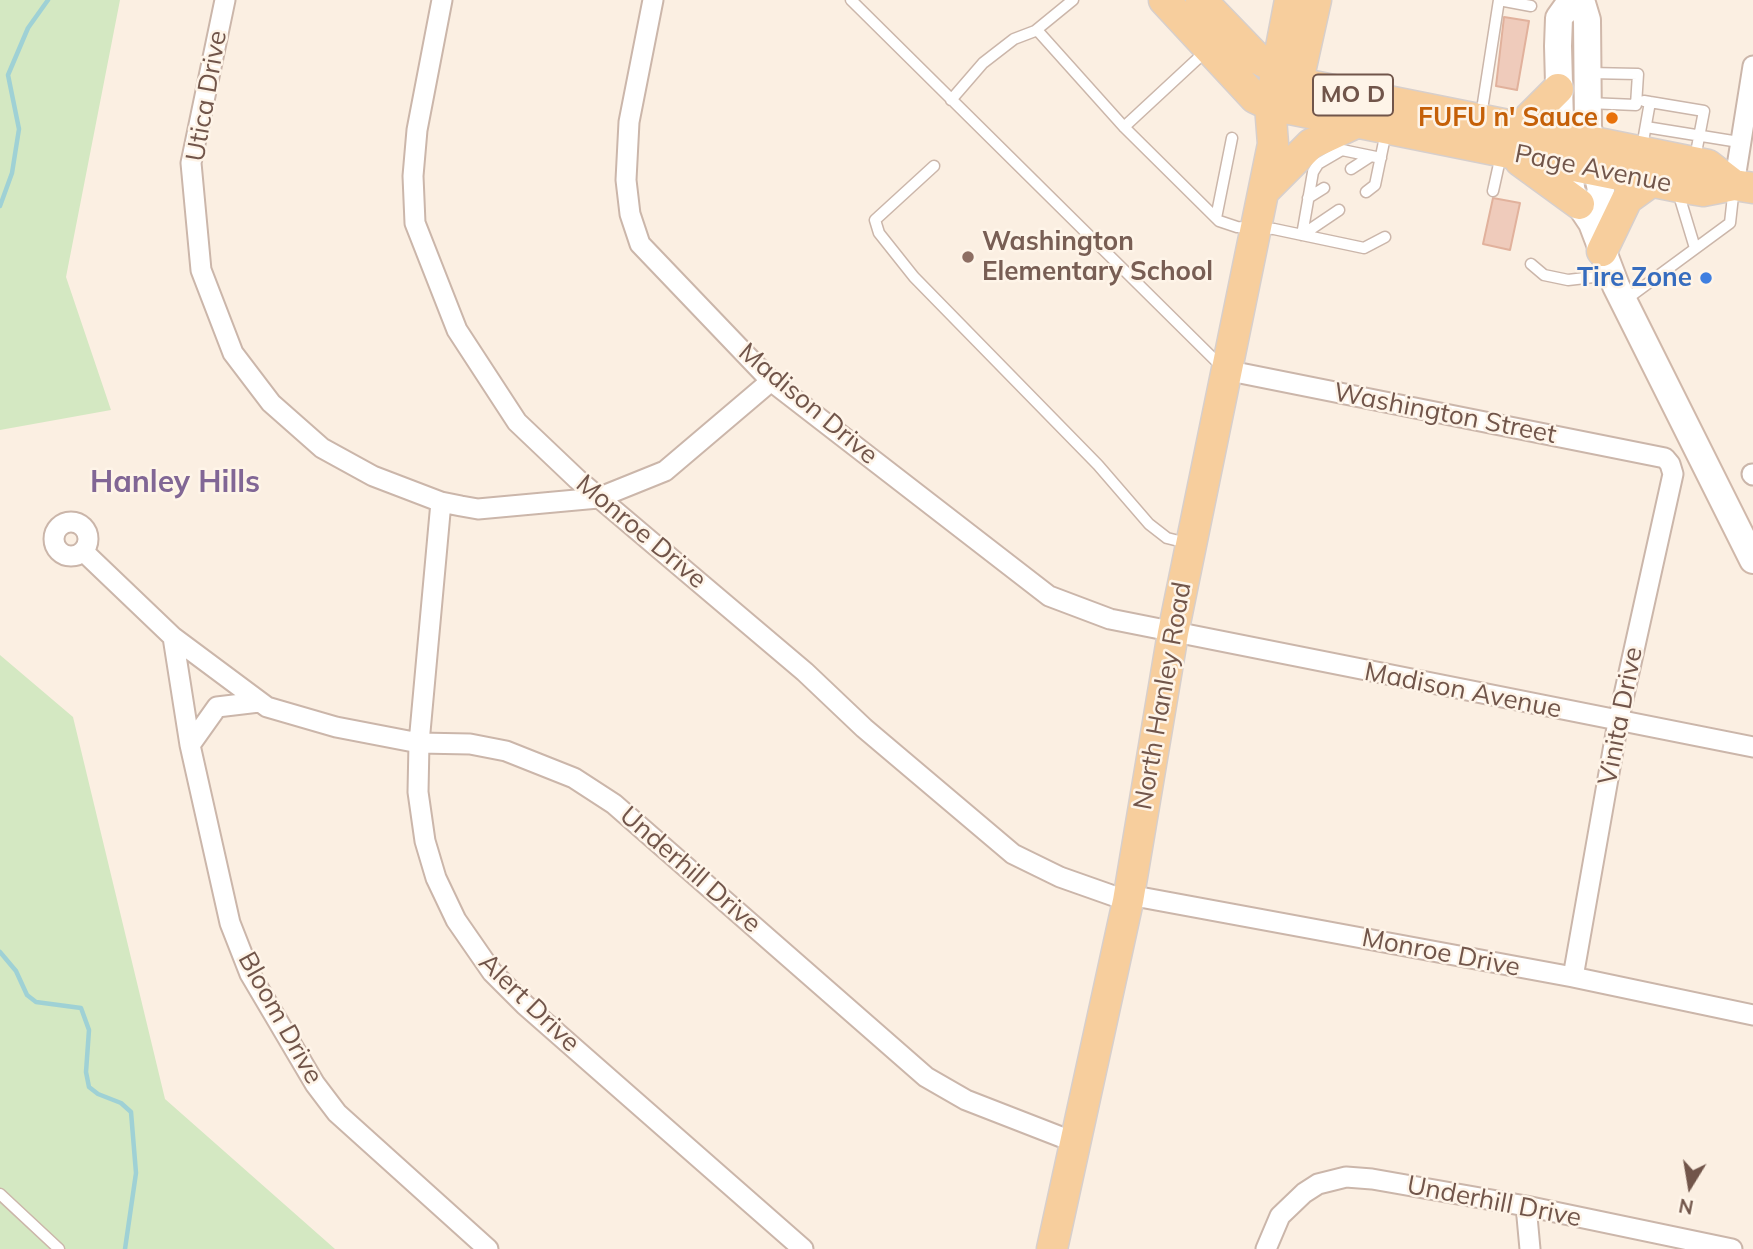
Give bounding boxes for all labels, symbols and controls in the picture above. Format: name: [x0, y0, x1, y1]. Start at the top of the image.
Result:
street label: Utica Drive: [180, 28, 234, 164]
road number: MO D: [1313, 74, 1393, 116]
place label: FUFU n' Sauce: [1418, 102, 1598, 134]
marker: FUFU n' Sauce: [1604, 110, 1620, 126]
street label: Page Avenue: [1512, 139, 1674, 199]
place label: Washington Elementary School: [982, 226, 1213, 288]
marker: Washington Elementary School: [960, 249, 976, 265]
place label: Tire Zone: [1577, 262, 1692, 294]
marker: Tire Zone: [1698, 270, 1714, 286]
street label: Madison Drive: [732, 337, 884, 471]
street label: Washington Street: [1331, 377, 1559, 451]
district label: Hanley Hills: [90, 465, 260, 501]
street label: Monroe Drive: [570, 469, 712, 595]
street label: North Hanley Road: [1128, 580, 1198, 812]
street label: Vinita Drive: [1592, 644, 1650, 788]
street label: Madison Avenue: [1362, 657, 1564, 725]
street label: Underhill Drive: [613, 800, 767, 940]
street label: Monroe Drive: [1359, 922, 1523, 984]
street label: Bloom Drive: [231, 947, 329, 1089]
street label: Alert Drive: [472, 947, 586, 1059]
north arrow: [1655, 1151, 1725, 1221]
street label: Underhill Drive: [1404, 1170, 1584, 1234]
text: N: [1677, 1193, 1695, 1220]

